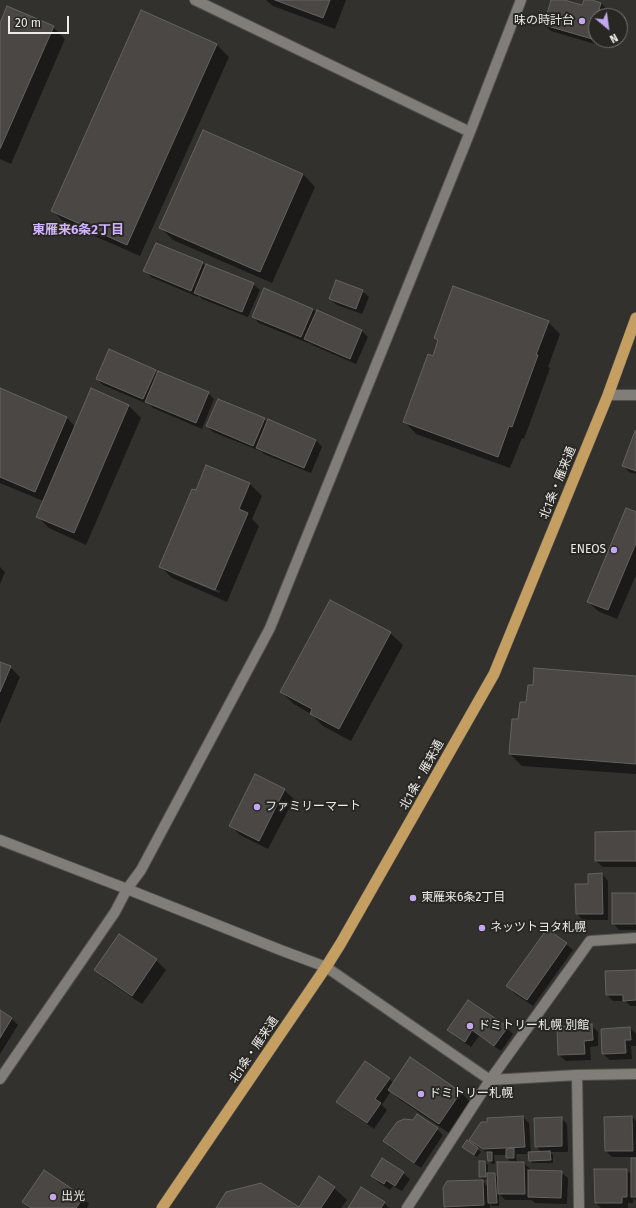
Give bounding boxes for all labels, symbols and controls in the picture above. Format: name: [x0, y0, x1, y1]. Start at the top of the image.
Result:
scale bar: [10, 8, 71, 34]
north arrow: [588, 8, 628, 48]
place label: 味の時計台: [514, 14, 574, 28]
text: 20 m: [15, 16, 41, 30]
marker: 味の時計台: [577, 16, 587, 26]
text: N: [607, 31, 620, 46]
district label: 東雁来6条2丁目: [32, 222, 124, 238]
street label: 北1条・雁来通: [537, 445, 579, 521]
place label: ENEOS: [570, 543, 606, 557]
marker: ENEOS: [609, 545, 619, 555]
street label: 北1条・雁来通: [397, 738, 447, 812]
place label: ファミリーマート: [265, 800, 361, 814]
marker: ファミリーマート: [252, 802, 262, 812]
place label: 東雁来6条2丁目: [421, 891, 505, 905]
marker: 東雁来6条2丁目: [408, 893, 418, 903]
place label: ネッツトヨタ札幌: [490, 921, 586, 935]
marker: ネッツトヨタ札幌: [477, 923, 487, 933]
street label: 北1条・雁来通: [226, 1014, 282, 1086]
place label: ドミトリー札幌 別館: [478, 1019, 589, 1033]
marker: ドミトリー札幌 別館: [465, 1021, 475, 1031]
place label: ドミトリー札幌: [429, 1087, 513, 1101]
marker: ドミトリー札幌: [416, 1089, 426, 1099]
place label: 出光: [61, 1190, 85, 1204]
marker: 出光: [48, 1192, 58, 1202]

